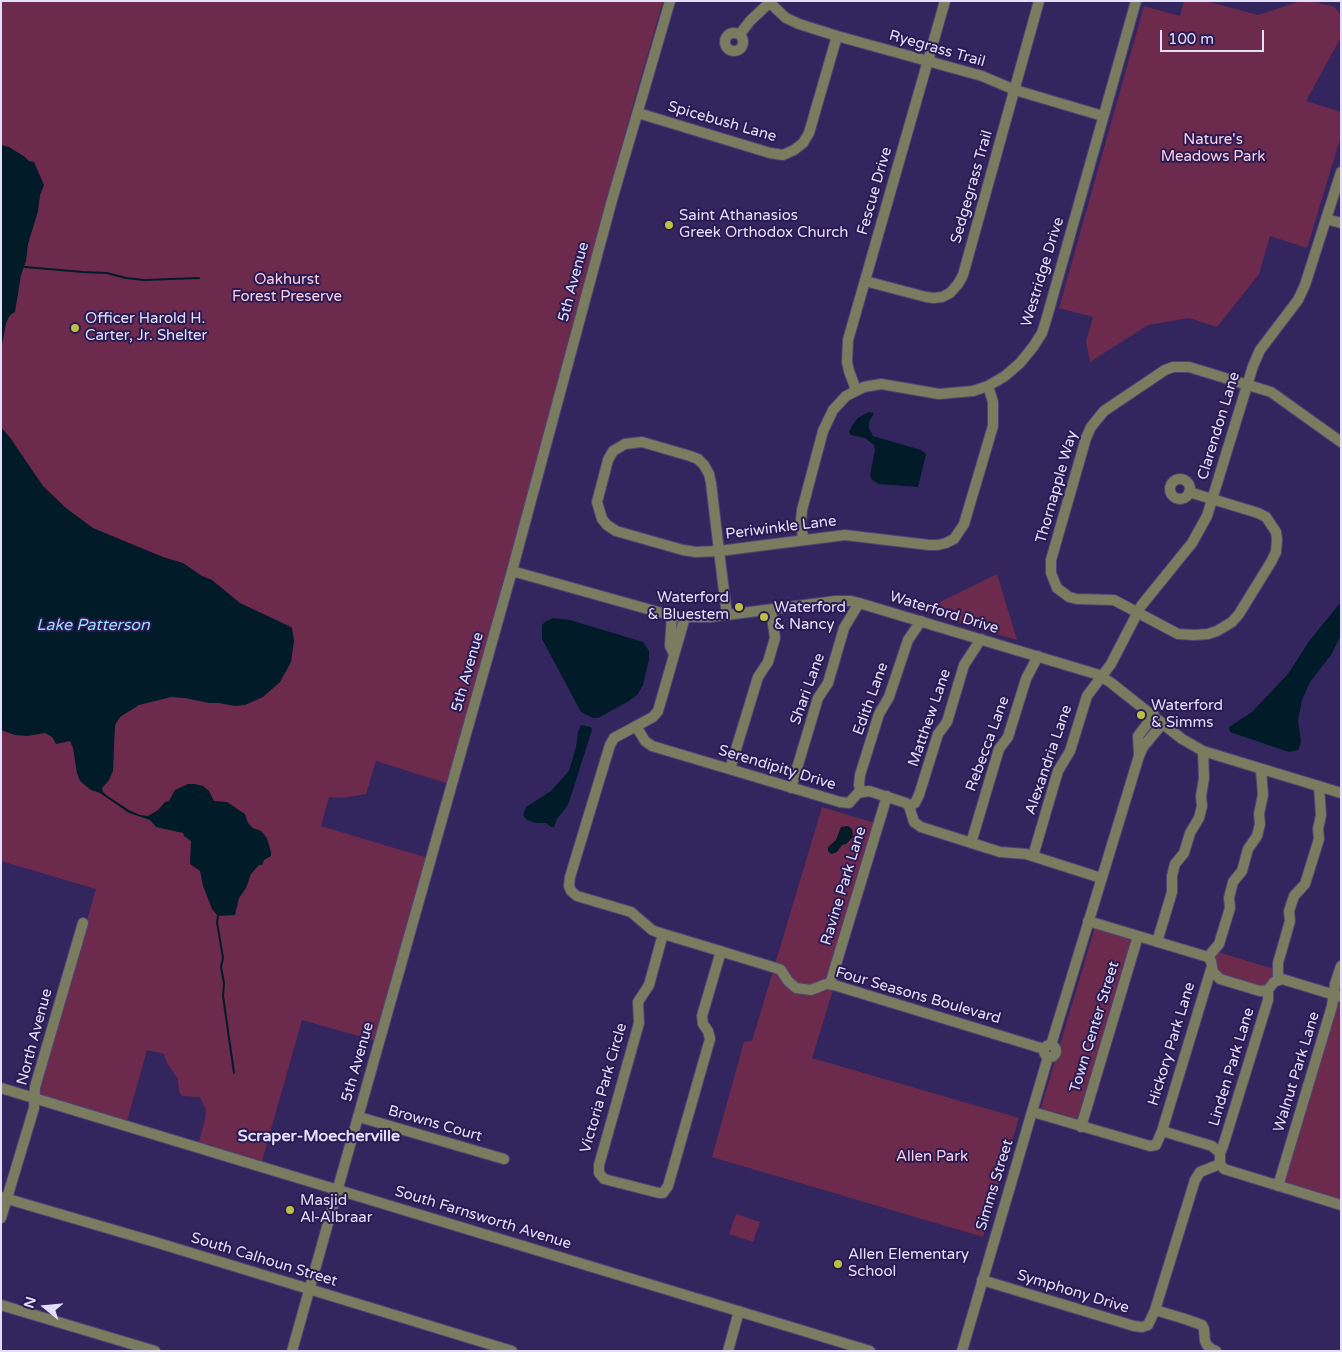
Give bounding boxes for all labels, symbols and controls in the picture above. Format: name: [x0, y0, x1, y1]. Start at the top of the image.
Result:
scale bar: [1162, 20, 1266, 52]
street label: Ryegrass Trail: [887, 27, 987, 71]
text: 100 m: [1168, 30, 1214, 48]
street label: Spicebush Lane: [666, 98, 778, 146]
street label: Sedgegrass Trail: [947, 128, 997, 246]
park label: Nature's Meadows Park: [1161, 131, 1265, 166]
street label: Fescue Drive: [854, 145, 896, 237]
place label: Saint Athanasios Greek Orthodox Church: [679, 207, 848, 242]
street label: Westridge Drive: [1018, 215, 1068, 329]
marker: Saint Athanasios Greek Orthodox Church: [663, 219, 675, 231]
street label: 5th Avenue: [555, 240, 593, 324]
park label: Oakhurst Forest Preserve: [232, 271, 342, 306]
place label: Officer Harold H. Carter, Jr. Shelter: [85, 310, 207, 345]
marker: Officer Harold H. Carter, Jr. Shelter: [69, 322, 81, 334]
street label: Clarendon Lane: [1194, 370, 1244, 482]
street label: Thornapple Way: [1032, 428, 1082, 546]
street label: Periwinkle Lane: [725, 512, 837, 544]
street label: Waterford Drive: [887, 588, 1001, 638]
place label: Waterford & Bluestem: [647, 589, 729, 624]
place label: Waterford & Nancy: [774, 599, 846, 634]
marker: Waterford & Bluestem: [733, 601, 745, 613]
marker: Waterford & Nancy: [758, 611, 770, 623]
water label: Lake Patterson: [36, 616, 150, 636]
street label: 5th Avenue: [448, 630, 488, 714]
street label: Shari Lane: [787, 651, 829, 727]
street label: Edith Lane: [850, 660, 892, 738]
street label: Matthew Lane: [905, 667, 955, 769]
street label: Rebecca Lane: [962, 694, 1014, 794]
place label: Waterford & Simms: [1151, 697, 1223, 732]
street label: Alexandria Lane: [1022, 703, 1076, 817]
marker: Waterford & Simms: [1135, 709, 1147, 721]
street label: Serendipity Drive: [716, 742, 838, 794]
street label: Ravine Park Lane: [817, 825, 871, 947]
street label: Town Center Street: [1066, 959, 1124, 1095]
street label: Four Seasons Boulevard: [833, 964, 1003, 1028]
street label: Hickory Park Lane: [1145, 980, 1199, 1108]
street label: North Avenue: [13, 987, 57, 1087]
street label: Linden Park Lane: [1205, 1005, 1259, 1129]
street label: Walnut Park Lane: [1270, 1010, 1324, 1134]
street label: 5th Avenue: [338, 1020, 378, 1104]
street label: Victoria Park Circle: [577, 1021, 631, 1155]
street label: Browns Court: [386, 1102, 484, 1146]
district label: Scraper-Moecherville: [238, 1127, 400, 1147]
street label: Simms Street: [973, 1137, 1017, 1233]
park label: Allen Park: [896, 1148, 968, 1166]
street label: South Farnsworth Avenue: [392, 1183, 574, 1253]
place label: Masjid Al-Albraar: [300, 1192, 372, 1227]
marker: Masjid Al-Albraar: [284, 1204, 296, 1216]
street label: South Calhoun Street: [189, 1229, 339, 1291]
place label: Allen Elementary School: [848, 1246, 969, 1281]
marker: Allen Elementary School: [832, 1258, 844, 1270]
street label: Symphony Drive: [1015, 1266, 1131, 1318]
north arrow: [20, 1282, 70, 1332]
text: N: [20, 1295, 40, 1310]

